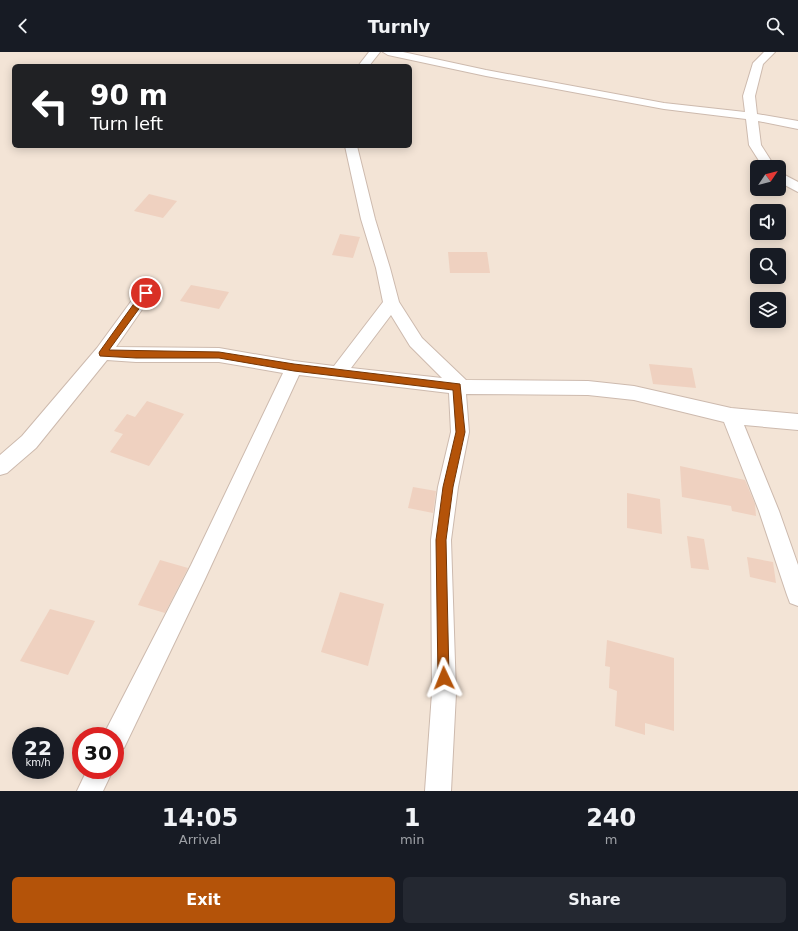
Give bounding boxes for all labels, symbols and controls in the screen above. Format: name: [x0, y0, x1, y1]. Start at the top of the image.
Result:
icon: back: [12, 15, 34, 37]
icon: search: [764, 15, 786, 37]
text: Turnly: [368, 16, 430, 37]
text: 90 m: [90, 79, 168, 112]
icon: left: [24, 80, 76, 132]
text: Turn left: [90, 113, 163, 134]
north arrow: [750, 160, 786, 196]
map controls: [750, 160, 786, 328]
button: sound: [750, 204, 786, 240]
button: search: [750, 248, 786, 284]
pin: [129, 276, 163, 310]
icon: arrive: [135, 282, 157, 304]
button: layers: [750, 292, 786, 328]
position arrow: [423, 657, 465, 699]
speed limit sign: 30: [72, 727, 124, 779]
text: 22: [24, 736, 52, 760]
text: km/h: [25, 757, 51, 768]
text: 14:05: [162, 804, 238, 832]
text: 1: [404, 804, 420, 832]
text: 240: [586, 804, 636, 832]
text: Arrival: [179, 832, 221, 847]
text: min: [400, 832, 424, 847]
text: m: [605, 832, 618, 847]
button: Exit: [12, 877, 395, 923]
button: Share: [403, 877, 786, 923]

